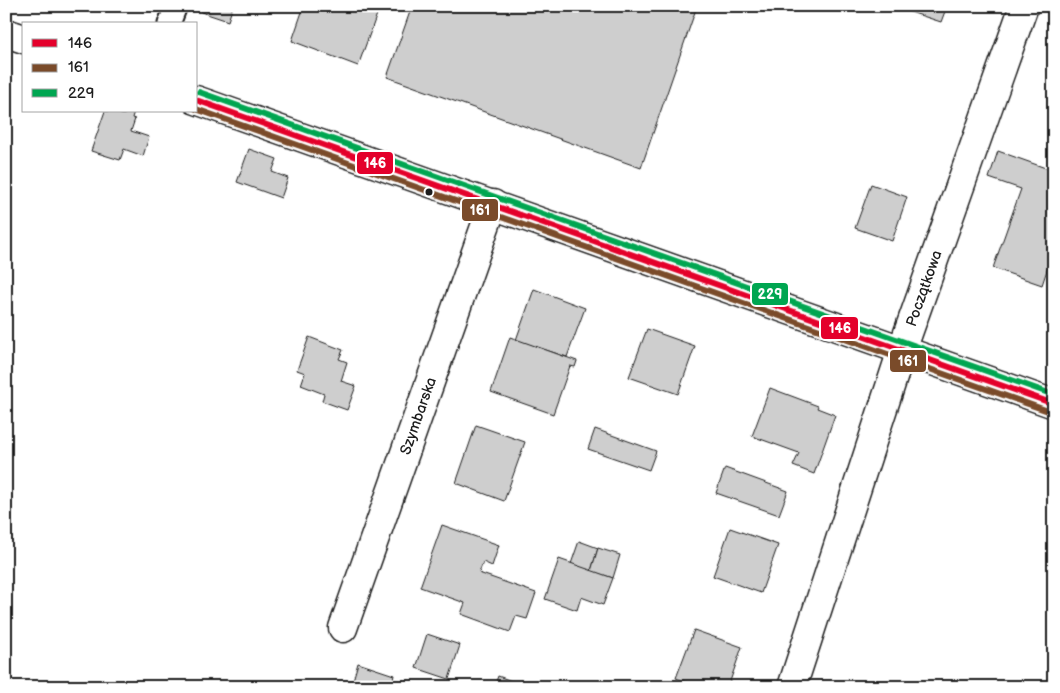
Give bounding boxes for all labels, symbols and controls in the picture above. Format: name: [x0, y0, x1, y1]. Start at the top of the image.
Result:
legend: [22, 22, 198, 112]
text: 146: [68, 34, 92, 53]
text: 161: [68, 58, 89, 77]
text: 229: [68, 84, 94, 103]
line badge: 146: [356, 151, 394, 175]
text: 146: [364, 155, 386, 172]
unlabelled marker: [424, 187, 434, 197]
line badge: 161: [461, 198, 499, 222]
text: 161: [470, 202, 490, 219]
street label: Początkowa: [902, 248, 947, 329]
line badge: 229: [751, 282, 789, 306]
text: 229: [758, 286, 782, 303]
line badge: 146: [820, 316, 859, 340]
text: 146: [829, 320, 851, 337]
line badge: 161: [889, 349, 927, 373]
text: 161: [898, 353, 918, 370]
street label: Szymbarska: [396, 375, 441, 457]

